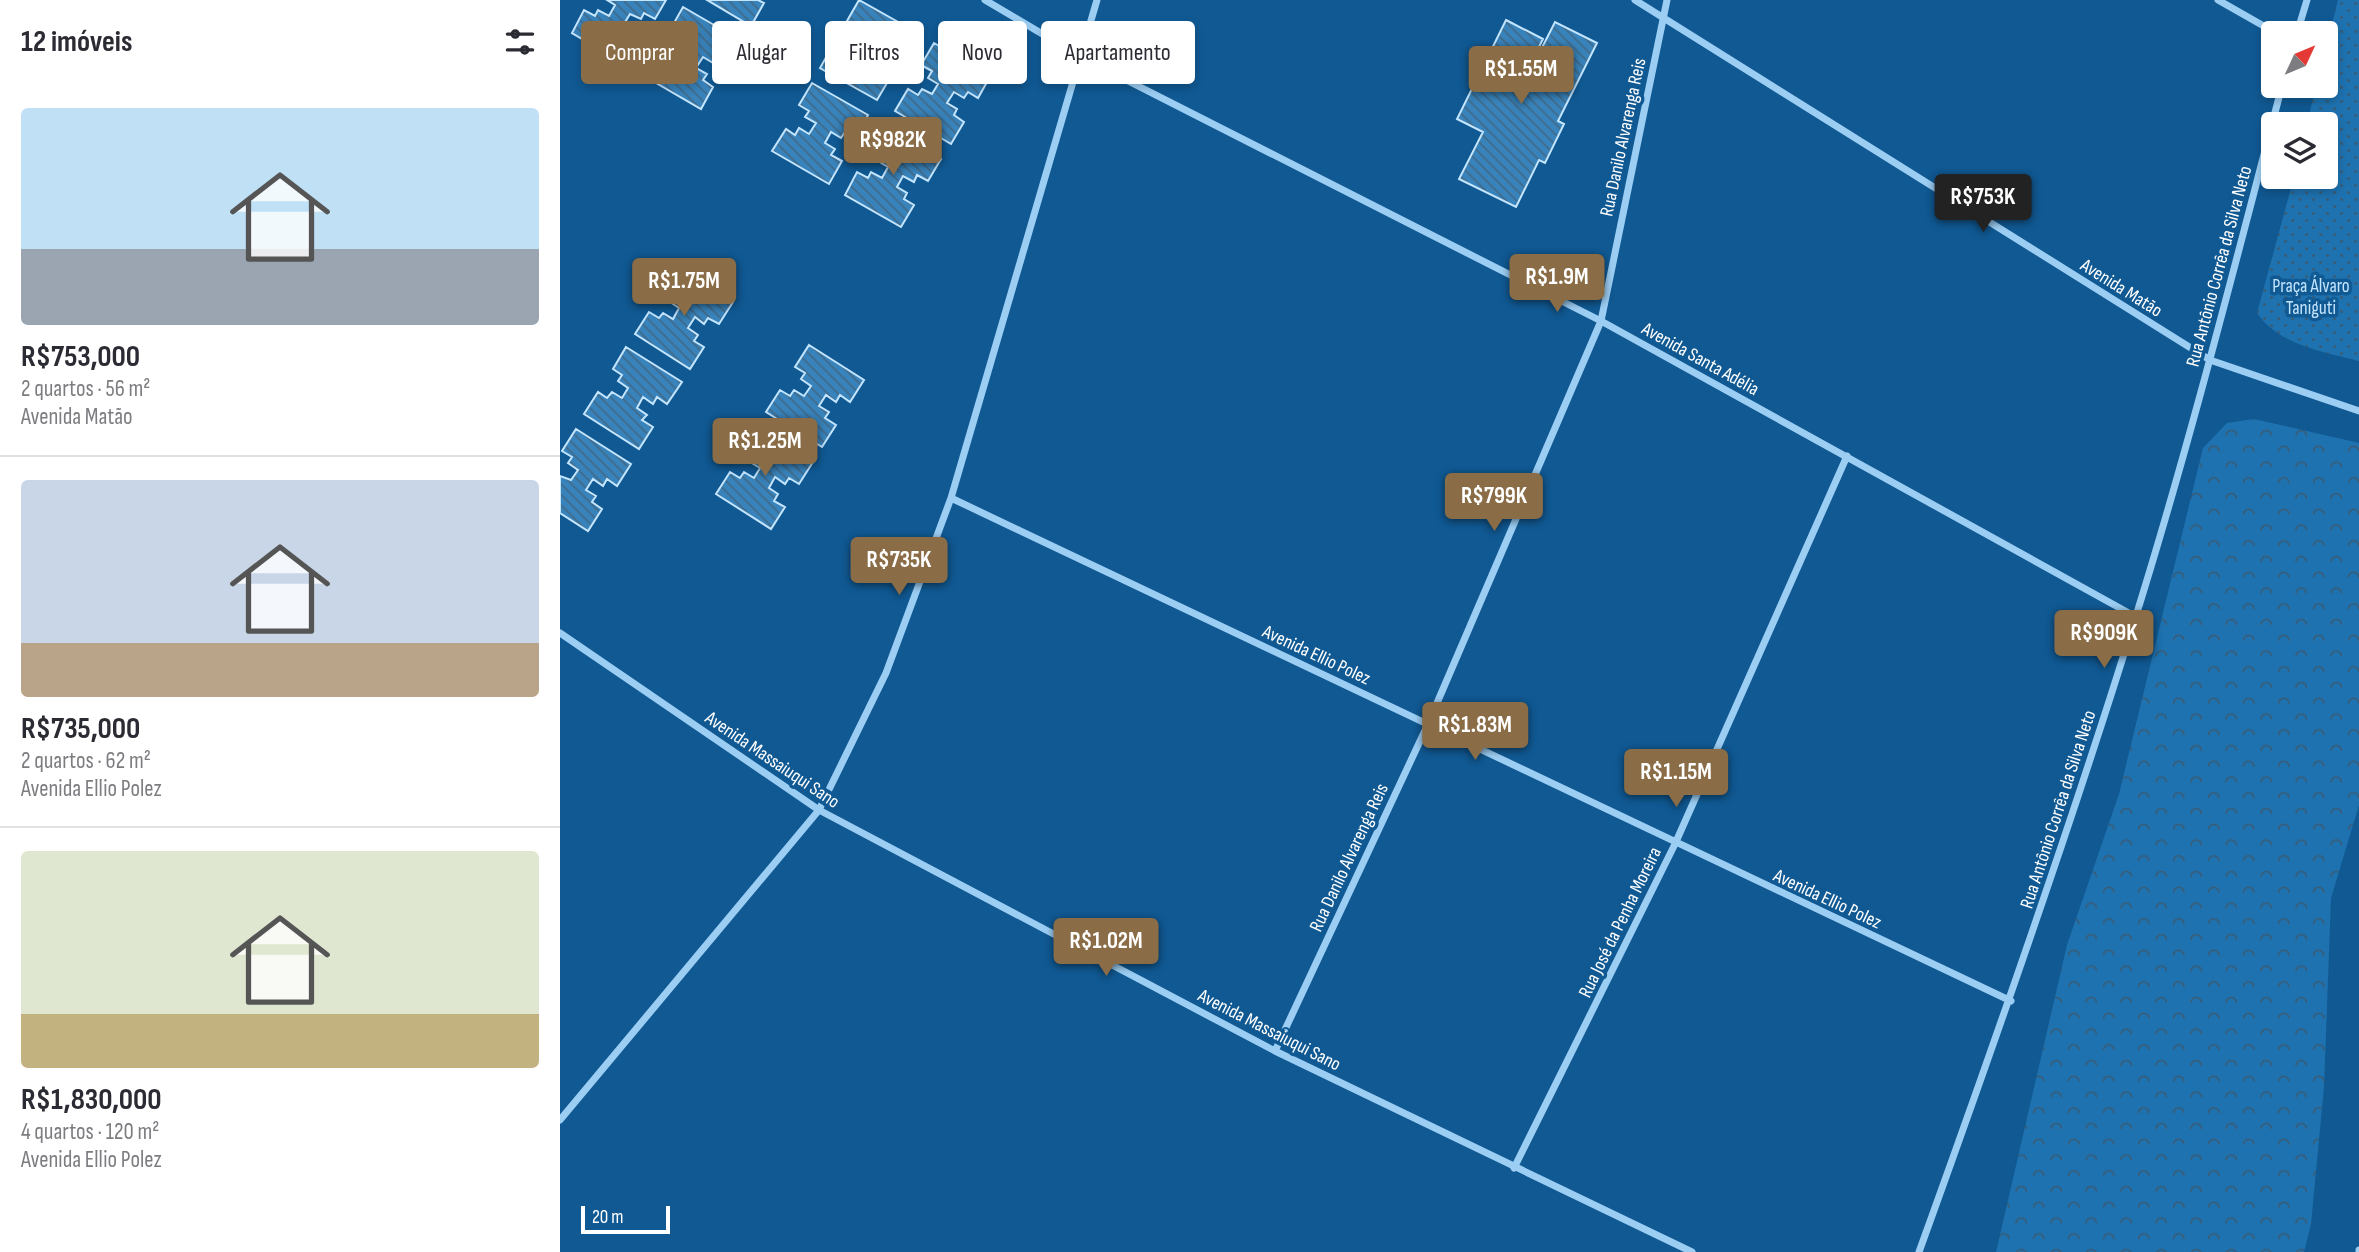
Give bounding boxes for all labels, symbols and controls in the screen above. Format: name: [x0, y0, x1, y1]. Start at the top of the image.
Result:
chip: Comprar: [581, 21, 698, 84]
chip: Alugar: [712, 21, 811, 84]
chip: Filtros: [825, 21, 924, 84]
chip: Novo: [938, 21, 1027, 84]
chip: Apartamento: [1041, 21, 1195, 84]
north arrow: [2261, 21, 2338, 98]
map controls: [2261, 21, 2338, 189]
icon: filters: [501, 23, 539, 61]
text: 12 imóveis: [21, 24, 132, 60]
pin: R$1.55M: [1456, 46, 1586, 106]
text: R$1.55M: [1485, 55, 1557, 83]
street label: Rua Danilo Alvarenga Reis: [1595, 56, 1652, 219]
button: layers: [2261, 112, 2338, 189]
pin: R$982K: [836, 118, 950, 177]
text: R$982K: [860, 126, 926, 154]
icon: home: [217, 154, 343, 280]
street label: Rua Antônio Corrêa da Silva Neto: [2182, 163, 2257, 369]
pin: R$753K: [1926, 174, 2040, 234]
text: R$753K: [1951, 183, 2015, 211]
pin: R$1.9M: [1500, 254, 1614, 314]
street label: Avenida Matão: [2075, 254, 2166, 322]
pin: R$1.75M: [619, 258, 749, 318]
text: R$1.9M: [1526, 263, 1588, 291]
text: R$1.75M: [648, 267, 720, 295]
park label: Praça Álvaro Taniguti: [2272, 275, 2350, 320]
street label: Avenida Santa Adélia: [1637, 317, 1763, 401]
text: R$753,000: [21, 339, 140, 375]
text: 2 quartos · 56 m²: [21, 375, 150, 403]
text: Avenida Matão: [21, 403, 133, 431]
pin: R$1.25M: [700, 419, 830, 478]
text: R$1.25M: [728, 427, 802, 455]
pin: R$799K: [1437, 474, 1551, 533]
text: R$799K: [1461, 482, 1527, 510]
icon: home: [217, 526, 343, 652]
pin: R$735K: [842, 538, 956, 597]
text: R$735K: [867, 546, 931, 574]
pin: R$909K: [2047, 610, 2161, 670]
text: R$909K: [2070, 619, 2138, 647]
street label: Avenida Ellio Polez: [1258, 620, 1374, 690]
pin: R$1.83M: [1410, 702, 1540, 762]
street label: Avenida Massaiuqui Sano: [700, 706, 844, 814]
street label: Rua Antônio Corrêa da Silva Neto: [2015, 707, 2101, 911]
text: R$735,000: [21, 711, 140, 747]
text: R$1.83M: [1438, 711, 1512, 739]
text: 2 quartos · 62 m²: [21, 747, 151, 775]
pin: R$1.15M: [1611, 750, 1741, 809]
text: R$1.15M: [1640, 758, 1712, 786]
text: Avenida Ellio Polez: [21, 775, 162, 803]
street label: Rua Danilo Alvarenga Reis: [1305, 780, 1394, 936]
street label: Rua José da Penha Moreira: [1574, 844, 1667, 1002]
street label: Avenida Ellio Polez: [1769, 864, 1885, 934]
icon: home: [217, 897, 343, 1023]
pin: R$1.02M: [1041, 918, 1171, 978]
text: R$1.02M: [1070, 927, 1142, 955]
street label: Avenida Massaiuqui Sano: [1193, 984, 1345, 1076]
text: R$1,830,000: [21, 1082, 162, 1118]
text: 4 quartos · 120 m²: [21, 1118, 159, 1146]
text: Avenida Ellio Polez: [21, 1146, 162, 1174]
scale bar: [581, 1203, 670, 1235]
text: 20 m: [592, 1206, 624, 1229]

